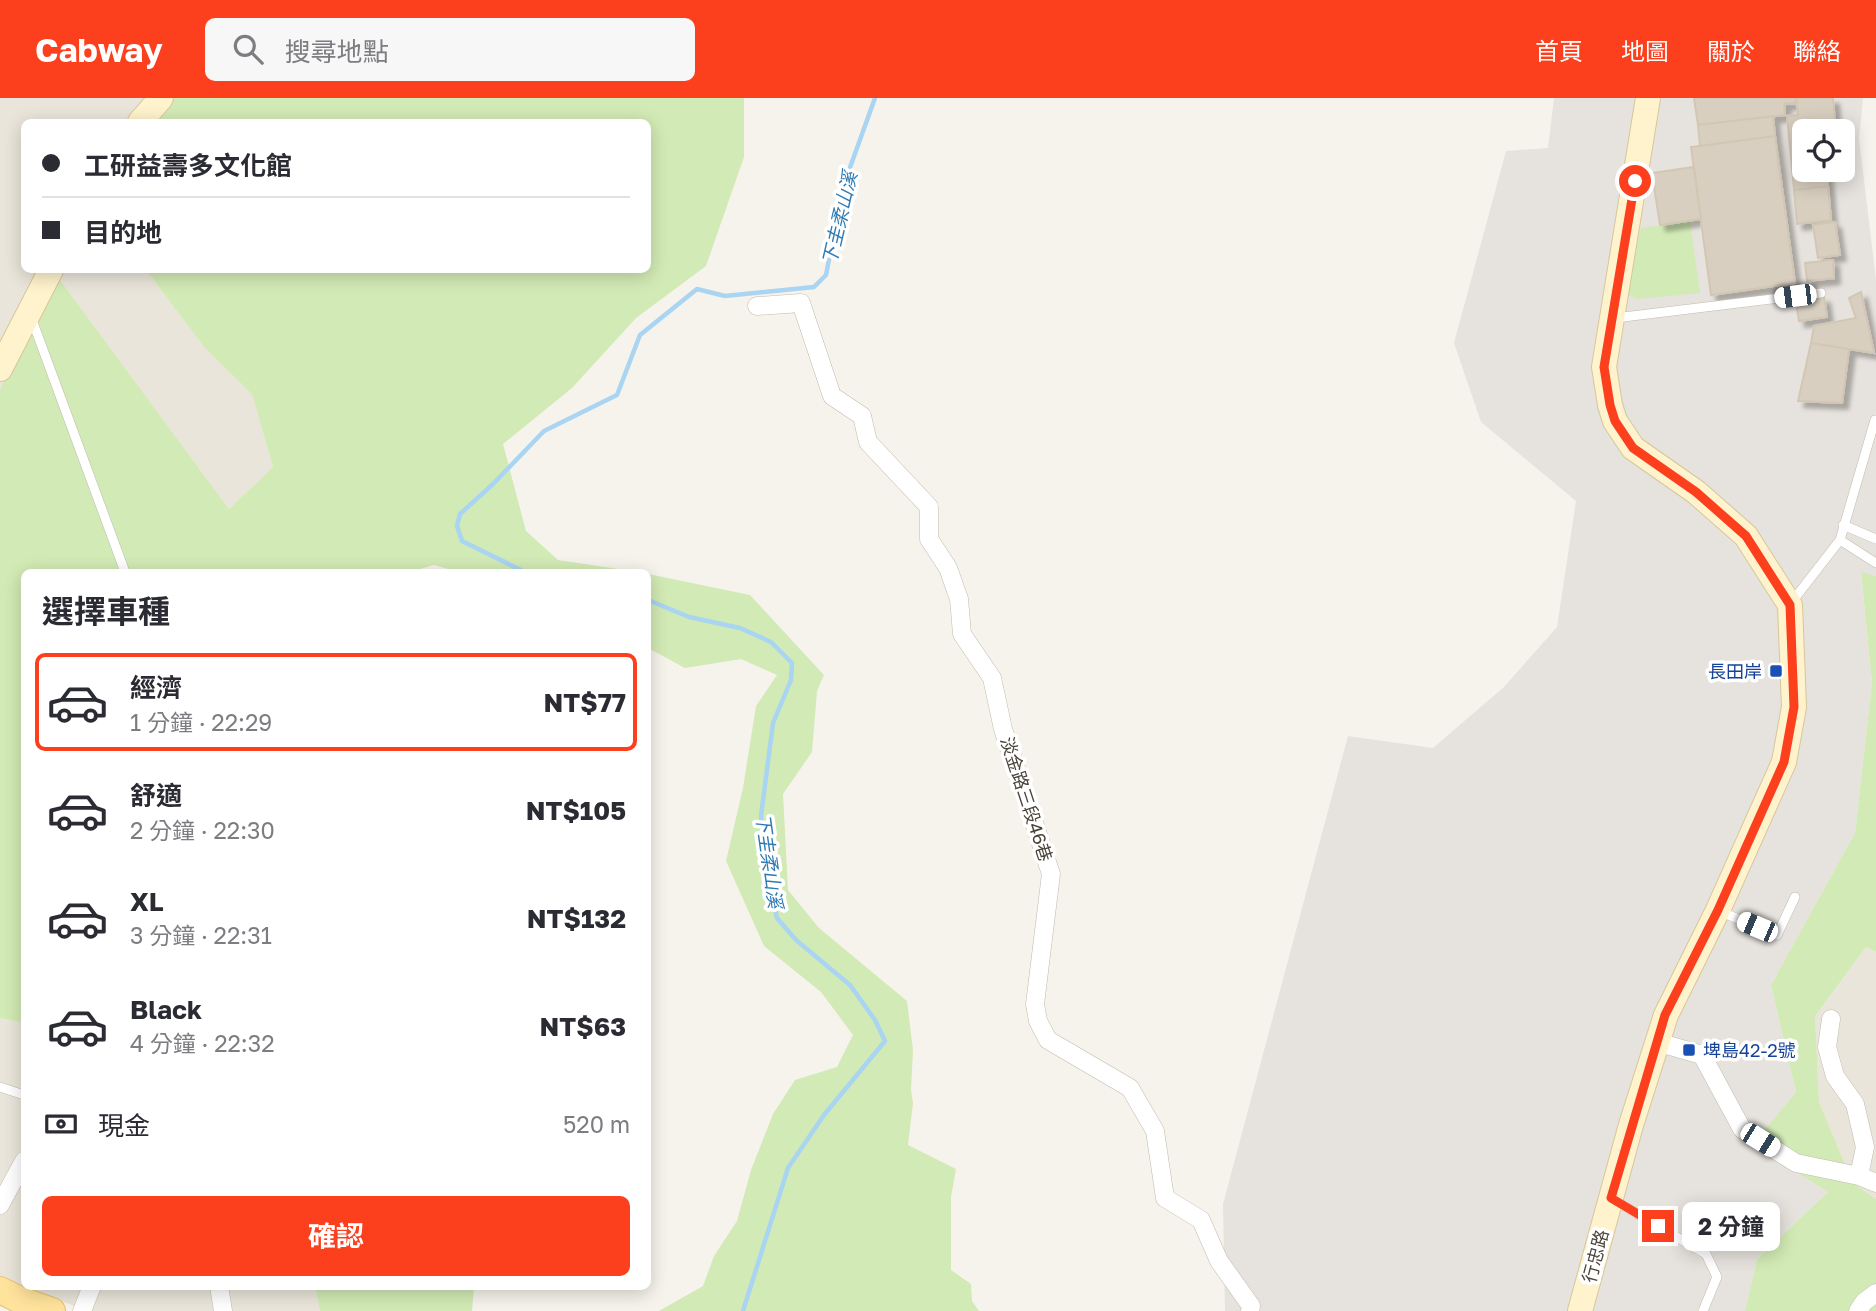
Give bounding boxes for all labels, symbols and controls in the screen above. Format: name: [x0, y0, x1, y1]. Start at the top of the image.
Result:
search box: [205, 18, 695, 81]
text: Cabway: [35, 30, 163, 69]
icon: search: [229, 30, 267, 68]
text: 搜尋地點: [285, 36, 389, 67]
text: 首頁: [1535, 36, 1583, 65]
text: 地圖: [1621, 36, 1669, 65]
text: 關於: [1707, 36, 1755, 65]
text: 聯絡: [1793, 36, 1841, 65]
map controls: [1792, 119, 1855, 182]
button: locate: [1792, 119, 1855, 182]
text: 工研益壽多文化館: [84, 150, 292, 181]
route start: [1619, 165, 1651, 197]
water label: 下圭柔山溪: [817, 166, 862, 267]
text: 目的地: [84, 217, 162, 248]
car: [1773, 283, 1818, 309]
text: 選擇車種: [42, 592, 170, 630]
place label: 長田岸: [1708, 660, 1762, 682]
marker: 長田岸: [1768, 663, 1784, 679]
icon: car: [46, 671, 109, 734]
text: 經濟: [130, 672, 182, 703]
text: NT$77: [544, 687, 626, 718]
text: 1 分鐘 · 22:29: [130, 708, 272, 736]
street label: 淡金路三段46巷: [996, 734, 1058, 864]
icon: car: [46, 779, 109, 842]
text: 舒適: [130, 780, 182, 811]
text: NT$105: [526, 795, 626, 826]
water label: 下圭柔山溪: [752, 812, 788, 913]
text: 2 分鐘 · 22:30: [130, 816, 275, 844]
text: XL: [130, 886, 164, 917]
icon: car: [46, 887, 109, 950]
text: NT$132: [527, 903, 626, 934]
car: [1734, 909, 1781, 945]
text: 3 分鐘 · 22:31: [130, 921, 272, 949]
text: Black: [130, 994, 202, 1025]
icon: car: [46, 995, 109, 1058]
text: NT$63: [540, 1011, 626, 1042]
text: 4 分鐘 · 22:32: [130, 1029, 275, 1057]
place label: 埤島42-2號: [1703, 1039, 1796, 1061]
marker: 埤島42-2號: [1681, 1042, 1697, 1058]
icon: cash: [42, 1105, 80, 1143]
text: 現金: [98, 1110, 150, 1141]
text: 520 m: [563, 1110, 630, 1138]
car: [1737, 1120, 1784, 1160]
button: 確認: [42, 1196, 630, 1276]
callout: 2 分鐘: [1682, 1202, 1780, 1250]
route end: [1642, 1210, 1674, 1242]
text: 2 分鐘: [1698, 1212, 1764, 1240]
street label: 行忠路: [1577, 1227, 1613, 1285]

